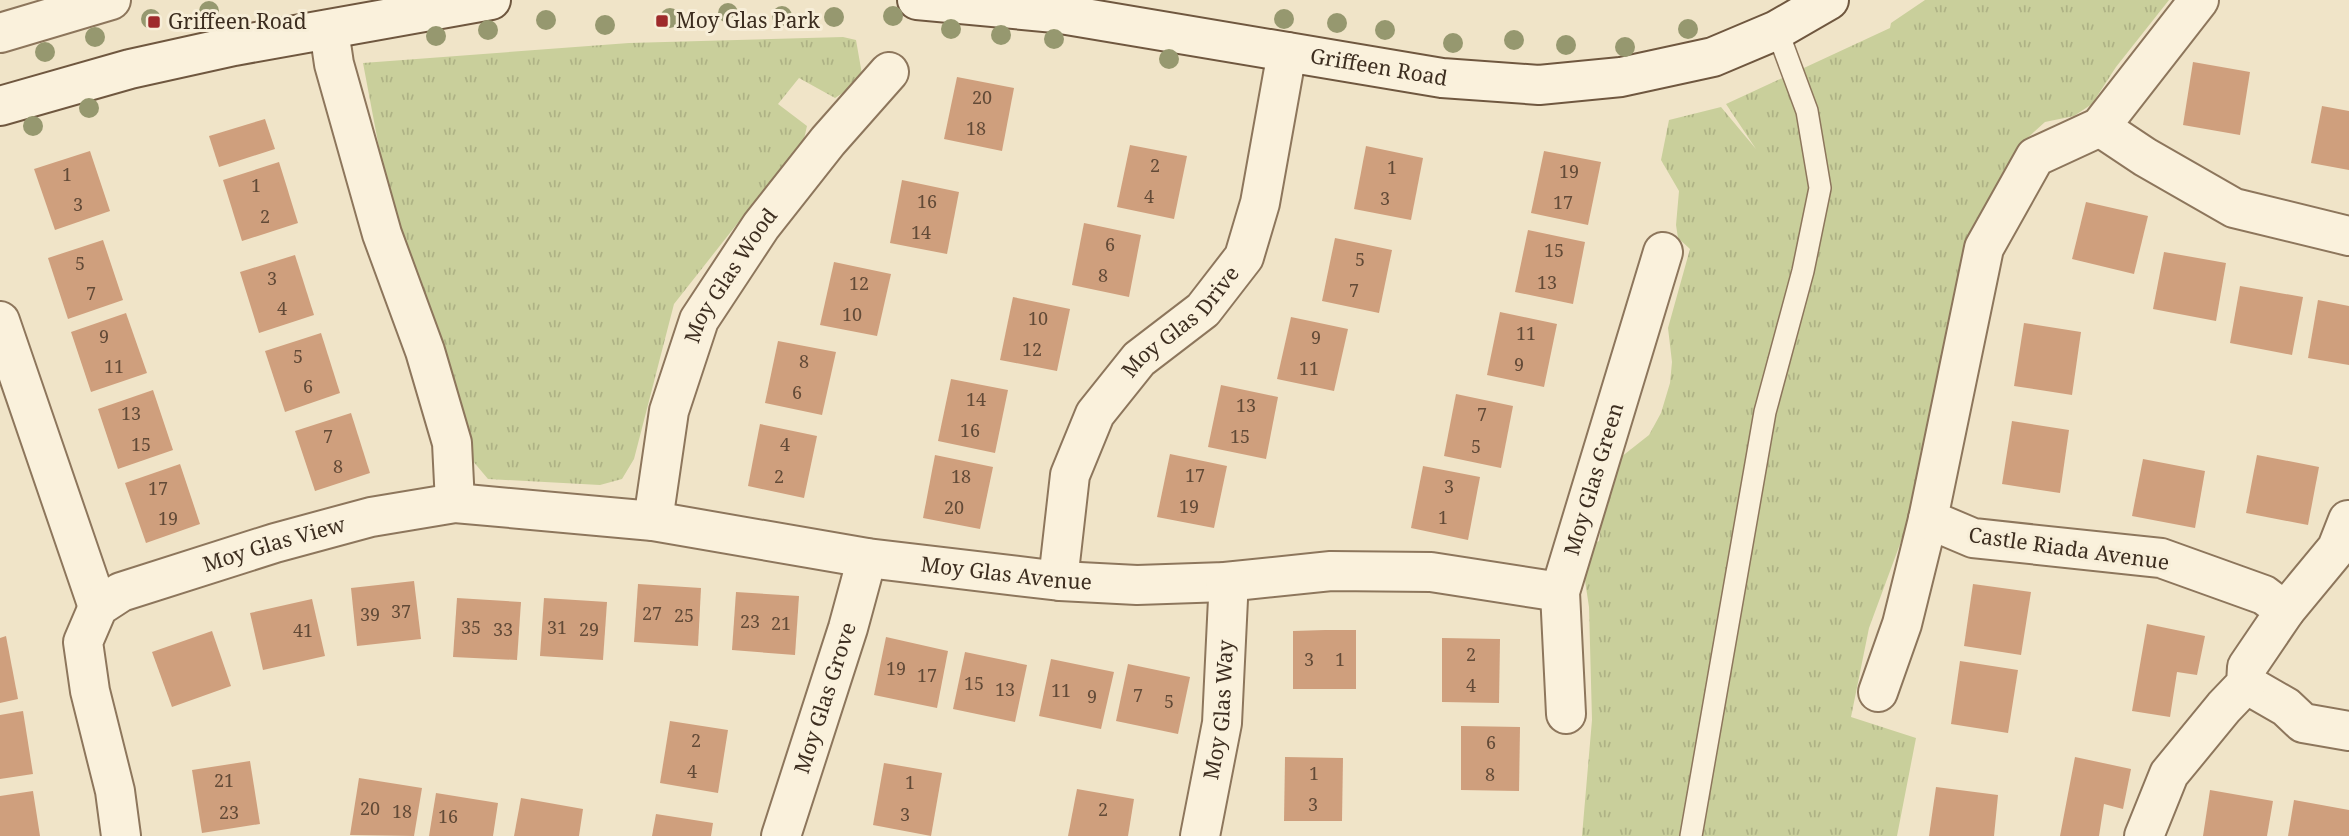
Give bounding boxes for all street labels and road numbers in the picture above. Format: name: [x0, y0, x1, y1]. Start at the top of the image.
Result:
street label: Griffeen Road: [1308, 41, 1450, 92]
street label: Moy Glas Wood: [677, 202, 783, 346]
street label: Moy Glas Drive: [1115, 260, 1245, 383]
street label: Moy Glas Green: [1557, 399, 1630, 559]
street label: Moy Glas View: [199, 509, 349, 578]
street label: Castle Riada Avenue: [1967, 520, 2171, 576]
street label: Moy Glas Avenue: [919, 550, 1093, 596]
street label: Moy Glas Grove: [787, 618, 862, 777]
street label: Moy Glas Way: [1196, 639, 1239, 782]

